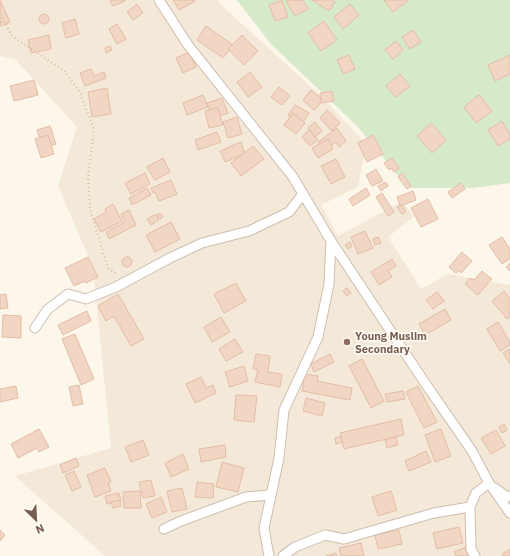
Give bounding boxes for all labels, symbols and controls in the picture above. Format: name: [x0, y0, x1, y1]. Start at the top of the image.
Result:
place label: Young Muslim Secondary: [355, 329, 427, 356]
marker: Young Muslim Secondary: [342, 337, 352, 347]
north arrow: [16, 500, 56, 540]
text: N: [34, 521, 47, 537]

